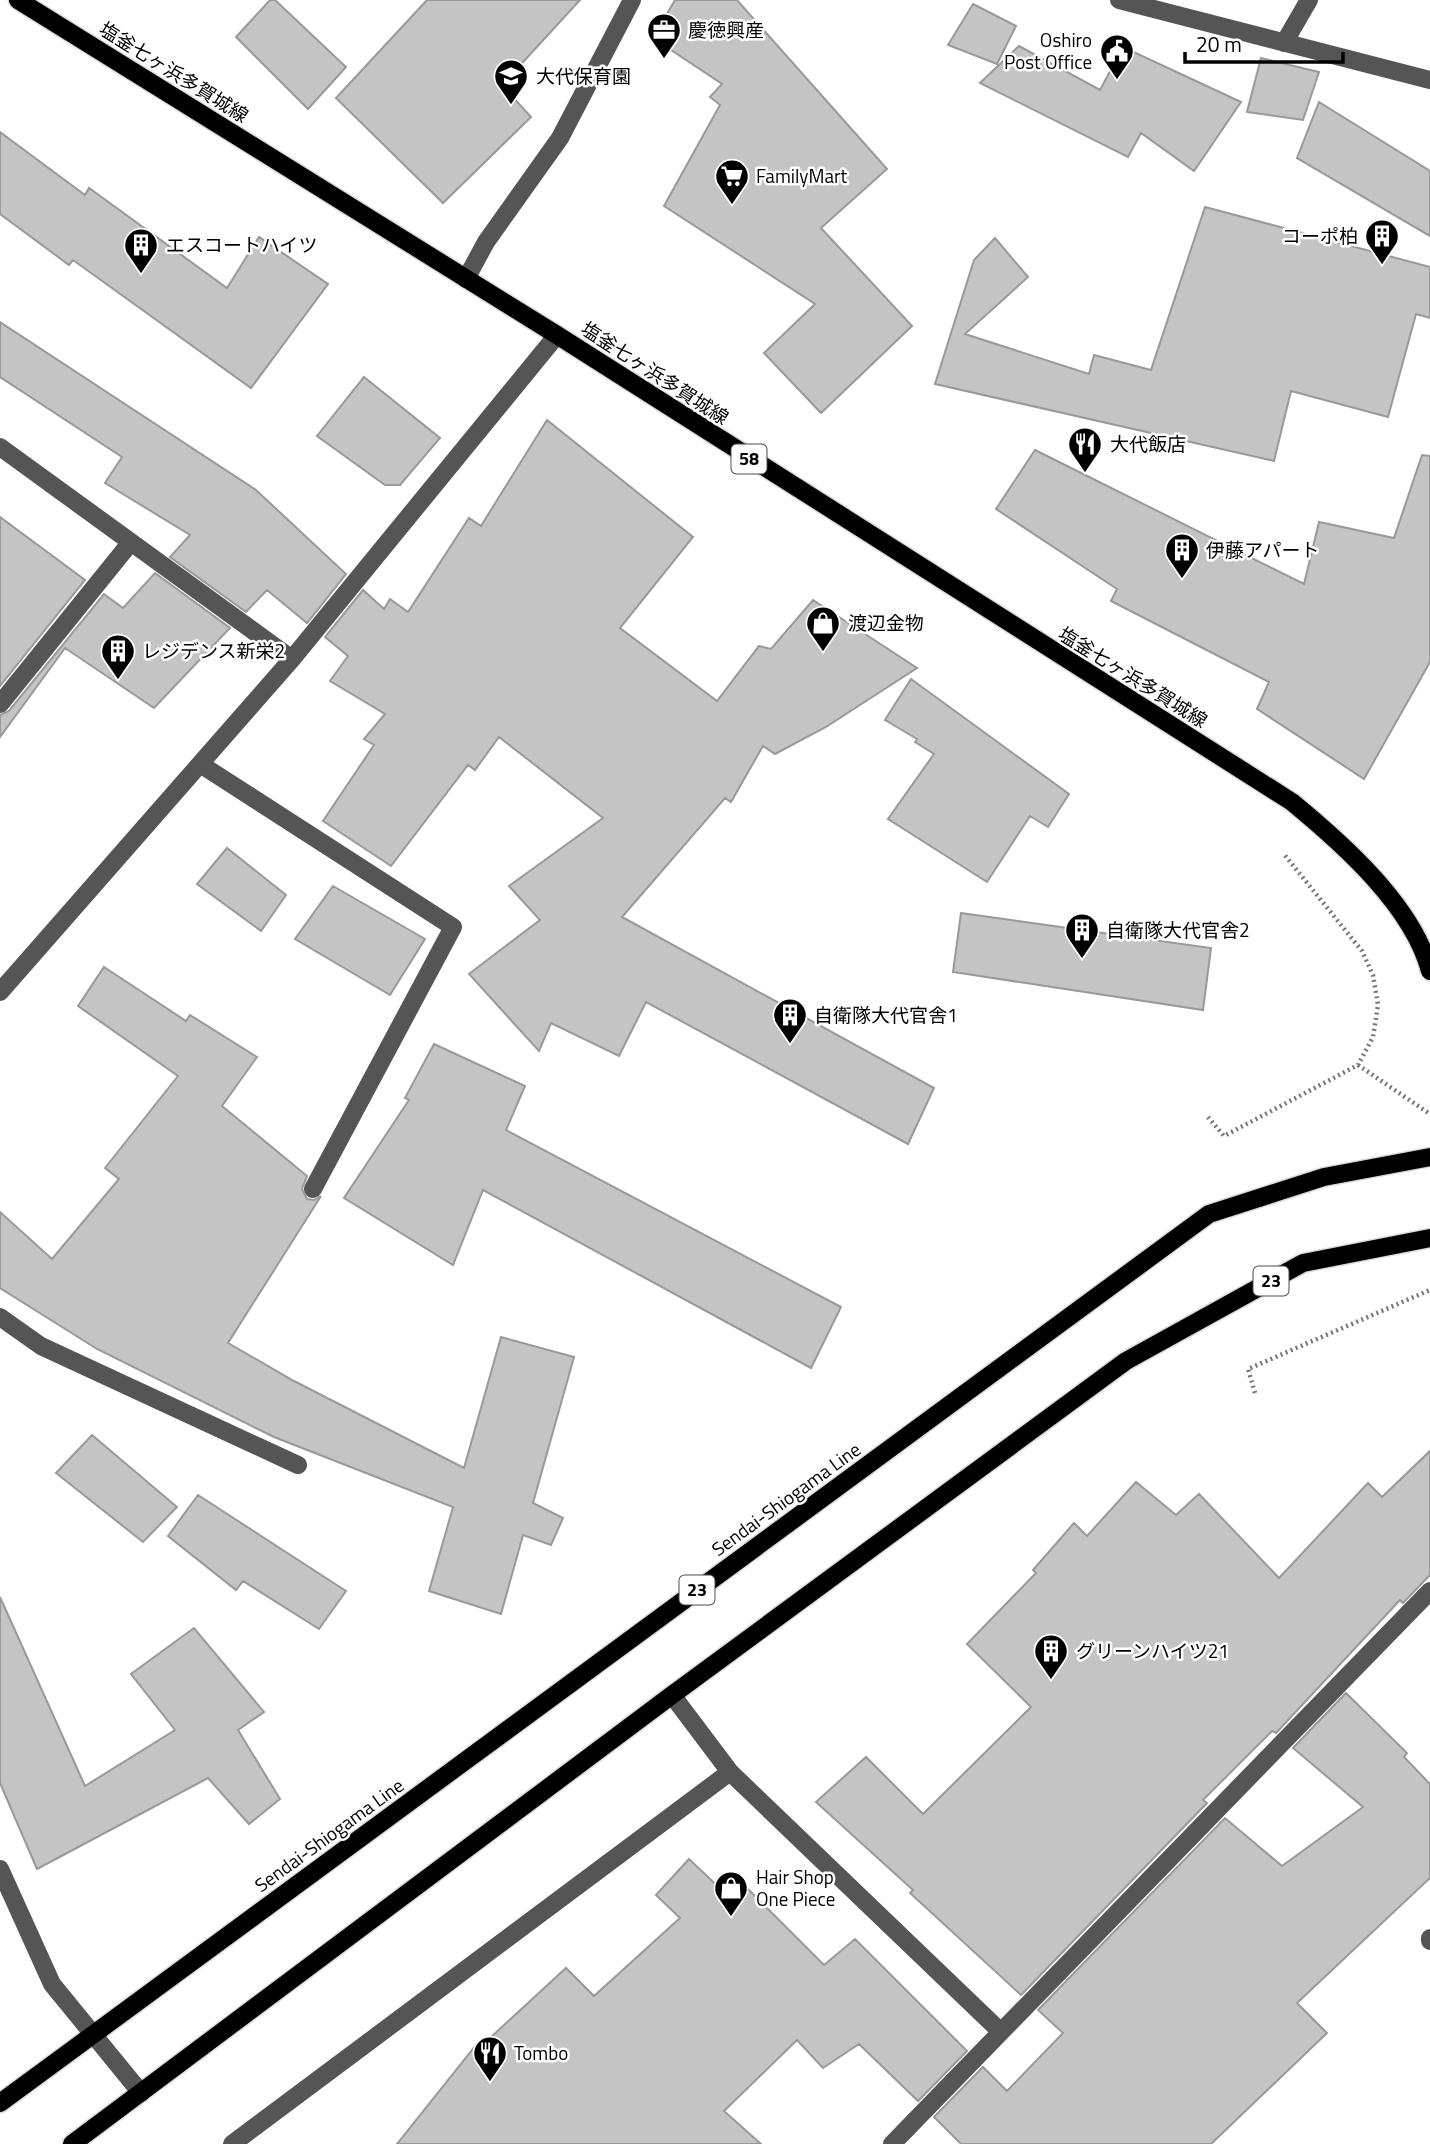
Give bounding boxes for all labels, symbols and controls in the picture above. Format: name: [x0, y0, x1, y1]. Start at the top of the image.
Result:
office icon: 慶徳興産: [645, 11, 683, 60]
street label: 塩釜七ヶ浜多賀城線: [94, 14, 254, 129]
place label: 慶徳興産: [688, 15, 764, 44]
scale bar: [1185, 21, 1342, 65]
place label: Oshiro Post Office: [1004, 25, 1092, 76]
text: 20 m: [1196, 28, 1242, 60]
public building icon: Oshiro Post Office: [1098, 32, 1136, 81]
school or university icon: 大代保育園: [492, 57, 530, 106]
place label: 大代保育園: [536, 61, 631, 90]
supermarket icon: FamilyMart: [713, 157, 751, 206]
place label: FamilyMart: [756, 161, 848, 190]
building icon: コーポ柏: [1363, 217, 1401, 266]
place label: コーポ柏: [1282, 221, 1358, 250]
building icon: エスコートハイツ: [122, 226, 160, 275]
place label: エスコートハイツ: [166, 230, 318, 259]
street label: 塩釜七ヶ浜多賀城線: [576, 314, 735, 431]
restaurant icon: 大代飯店: [1066, 425, 1104, 474]
place label: 大代飯店: [1110, 429, 1186, 458]
road number: 58: [732, 444, 766, 474]
building icon: 伊藤アパート: [1163, 531, 1201, 580]
place label: 伊藤アパート: [1206, 535, 1320, 564]
shop icon: 渡辺金物: [804, 604, 842, 653]
place label: 渡辺金物: [848, 608, 924, 637]
street label: 塩釜七ヶ浜多賀城線: [1053, 619, 1213, 734]
building icon: レジデンス新栄2: [99, 632, 137, 681]
place label: レジデンス新栄2: [142, 636, 285, 665]
building icon: 自衛隊大代官舎2: [1063, 911, 1101, 960]
place label: 自衛隊大代官舎2: [1106, 915, 1250, 944]
building icon: 自衛隊大代官舎1: [771, 996, 809, 1045]
place label: 自衛隊大代官舎1: [814, 1000, 958, 1029]
road number: 23: [1254, 1266, 1288, 1296]
street label: Sendai-Shiogama Line: [705, 1434, 866, 1563]
road number: 23: [680, 1576, 714, 1604]
building icon: グリーンハイツ21: [1032, 1632, 1070, 1681]
place label: グリーンハイツ21: [1076, 1636, 1229, 1665]
street label: Sendai-Shiogama Line: [248, 1770, 409, 1899]
place label: Hair Shop One Piece: [756, 1862, 835, 1913]
shop icon: Hair Shop One Piece: [712, 1869, 750, 1918]
restaurant icon: Tombo: [471, 2034, 509, 2083]
place label: Tombo: [514, 2038, 568, 2067]

